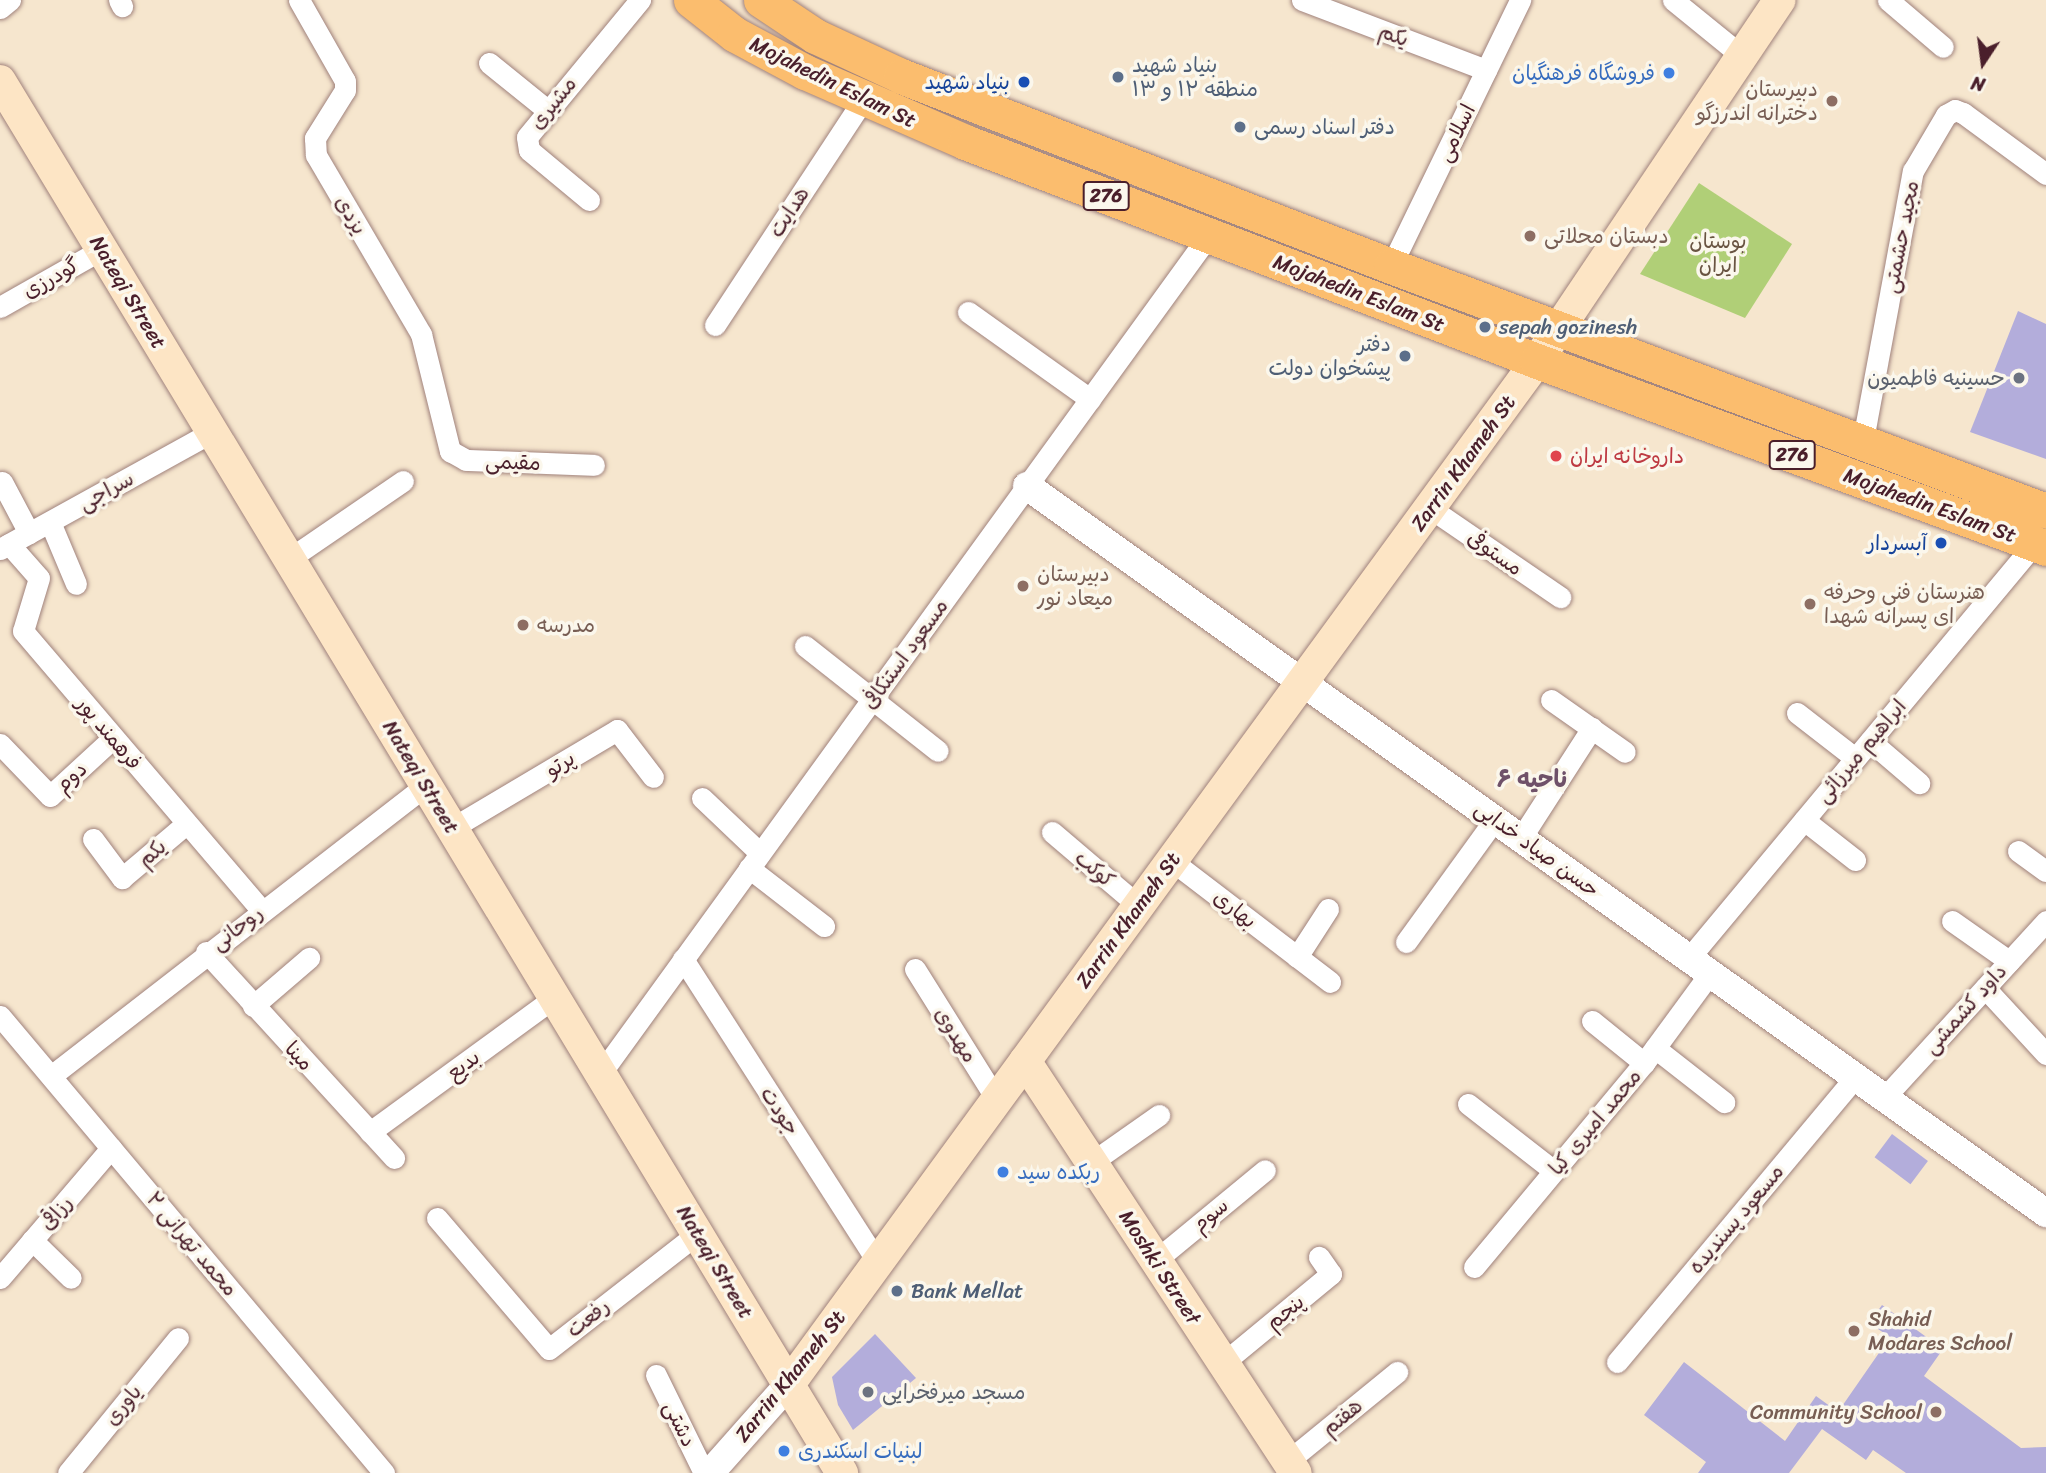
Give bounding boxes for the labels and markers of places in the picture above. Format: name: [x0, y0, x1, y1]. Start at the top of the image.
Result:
place label: بنیاد شهید منطقه ۱۲ و ۱۳: [1132, 52, 1258, 102]
place label: فروشگاه فرهنگیان: [1512, 60, 1655, 86]
marker: فروشگاه فرهنگیان: [1661, 65, 1677, 81]
place label: بنیاد شهید: [925, 69, 1010, 95]
marker: بنیاد شهید منطقه ۱۲ و ۱۳: [1110, 69, 1126, 85]
marker: بنیاد شهید: [1016, 74, 1032, 90]
place label: دبیرستان دخترانه اندرزگو: [1697, 76, 1818, 126]
marker: دبیرستان دخترانه اندرزگو: [1824, 93, 1840, 109]
place label: دفتر اسناد رسمی: [1254, 114, 1395, 140]
marker: دفتر اسناد رسمی: [1232, 119, 1248, 135]
place label: دبستان محلاتی: [1544, 223, 1669, 249]
marker: دبستان محلاتی: [1522, 228, 1538, 244]
place label: sepah gozinesh: [1499, 314, 1637, 340]
marker: sepah gozinesh: [1477, 319, 1493, 335]
place label: دفتر پیشخوان دولت: [1268, 331, 1391, 381]
marker: دفتر پیشخوان دولت: [1397, 348, 1413, 364]
place label: حسینیه فاطمیون: [1867, 365, 2005, 391]
marker: حسینیه فاطمیون: [2011, 370, 2027, 386]
place label: داروخانه ایران: [1570, 443, 1684, 469]
marker: داروخانه ایران: [1548, 448, 1564, 464]
place label: آبسردار: [1867, 530, 1927, 556]
marker: آبسردار: [1933, 535, 1949, 551]
place label: دبیرستان میعاد نور: [1037, 561, 1113, 611]
marker: دبیرستان میعاد نور: [1015, 578, 1031, 594]
place label: هنرستان فنی وحرفه ای پسرانه شهدا: [1824, 579, 1985, 629]
marker: هنرستان فنی وحرفه ای پسرانه شهدا: [1802, 596, 1818, 612]
place label: مدرسه: [537, 612, 595, 638]
marker: مدرسه: [515, 617, 531, 633]
place label: ربکده سید: [1017, 1159, 1100, 1185]
marker: ربکده سید: [995, 1164, 1011, 1180]
place label: Bank Mellat: [911, 1278, 1022, 1304]
marker: Bank Mellat: [889, 1283, 905, 1299]
place label: Shahid Modares School: [1868, 1306, 2012, 1356]
marker: Shahid Modares School: [1846, 1323, 1862, 1339]
place label: مسجد میرفخرایی: [882, 1379, 1025, 1405]
marker: مسجد میرفخرایی: [860, 1384, 876, 1400]
place label: Community School: [1750, 1399, 1922, 1425]
marker: Community School: [1928, 1404, 1944, 1420]
place label: لبنیات اسکندری: [798, 1438, 923, 1464]
marker: لبنیات اسکندری: [776, 1443, 792, 1459]

